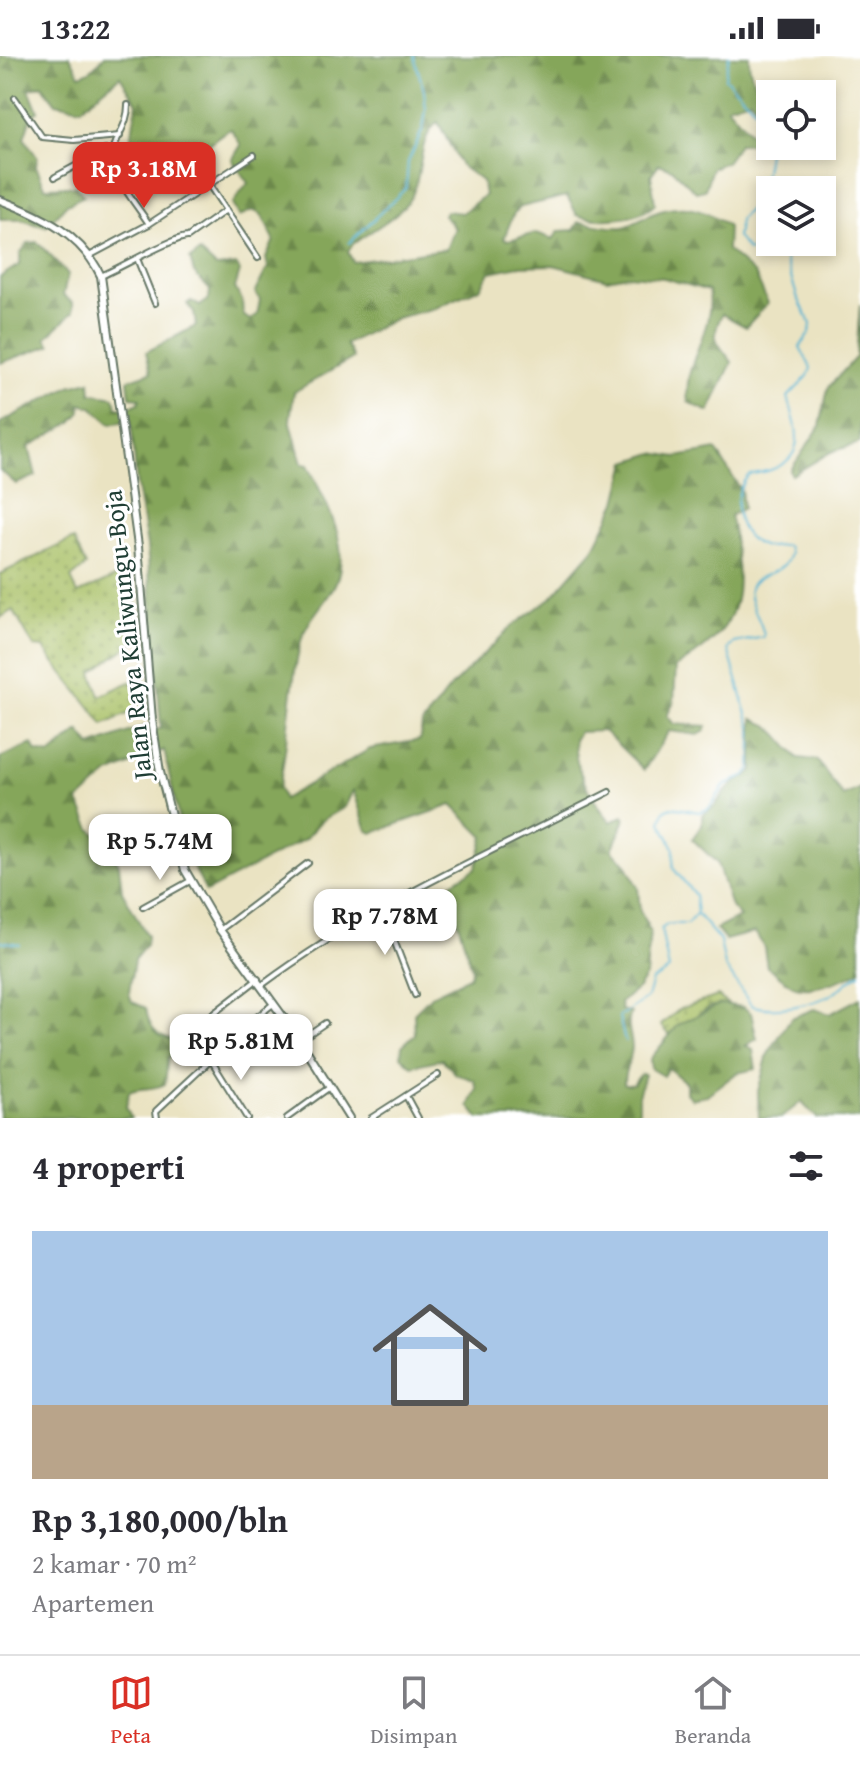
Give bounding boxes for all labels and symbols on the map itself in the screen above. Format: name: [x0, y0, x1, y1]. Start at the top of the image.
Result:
pin: Rp 3.18M: [61, 142, 227, 210]
street label: Jalan Raya Kaliwungu-Boja: [92, 488, 162, 785]
pin: Rp 5.74M: [77, 814, 243, 882]
pin: Rp 7.78M: [302, 889, 468, 957]
pin: Rp 5.81M: [158, 1014, 324, 1082]

